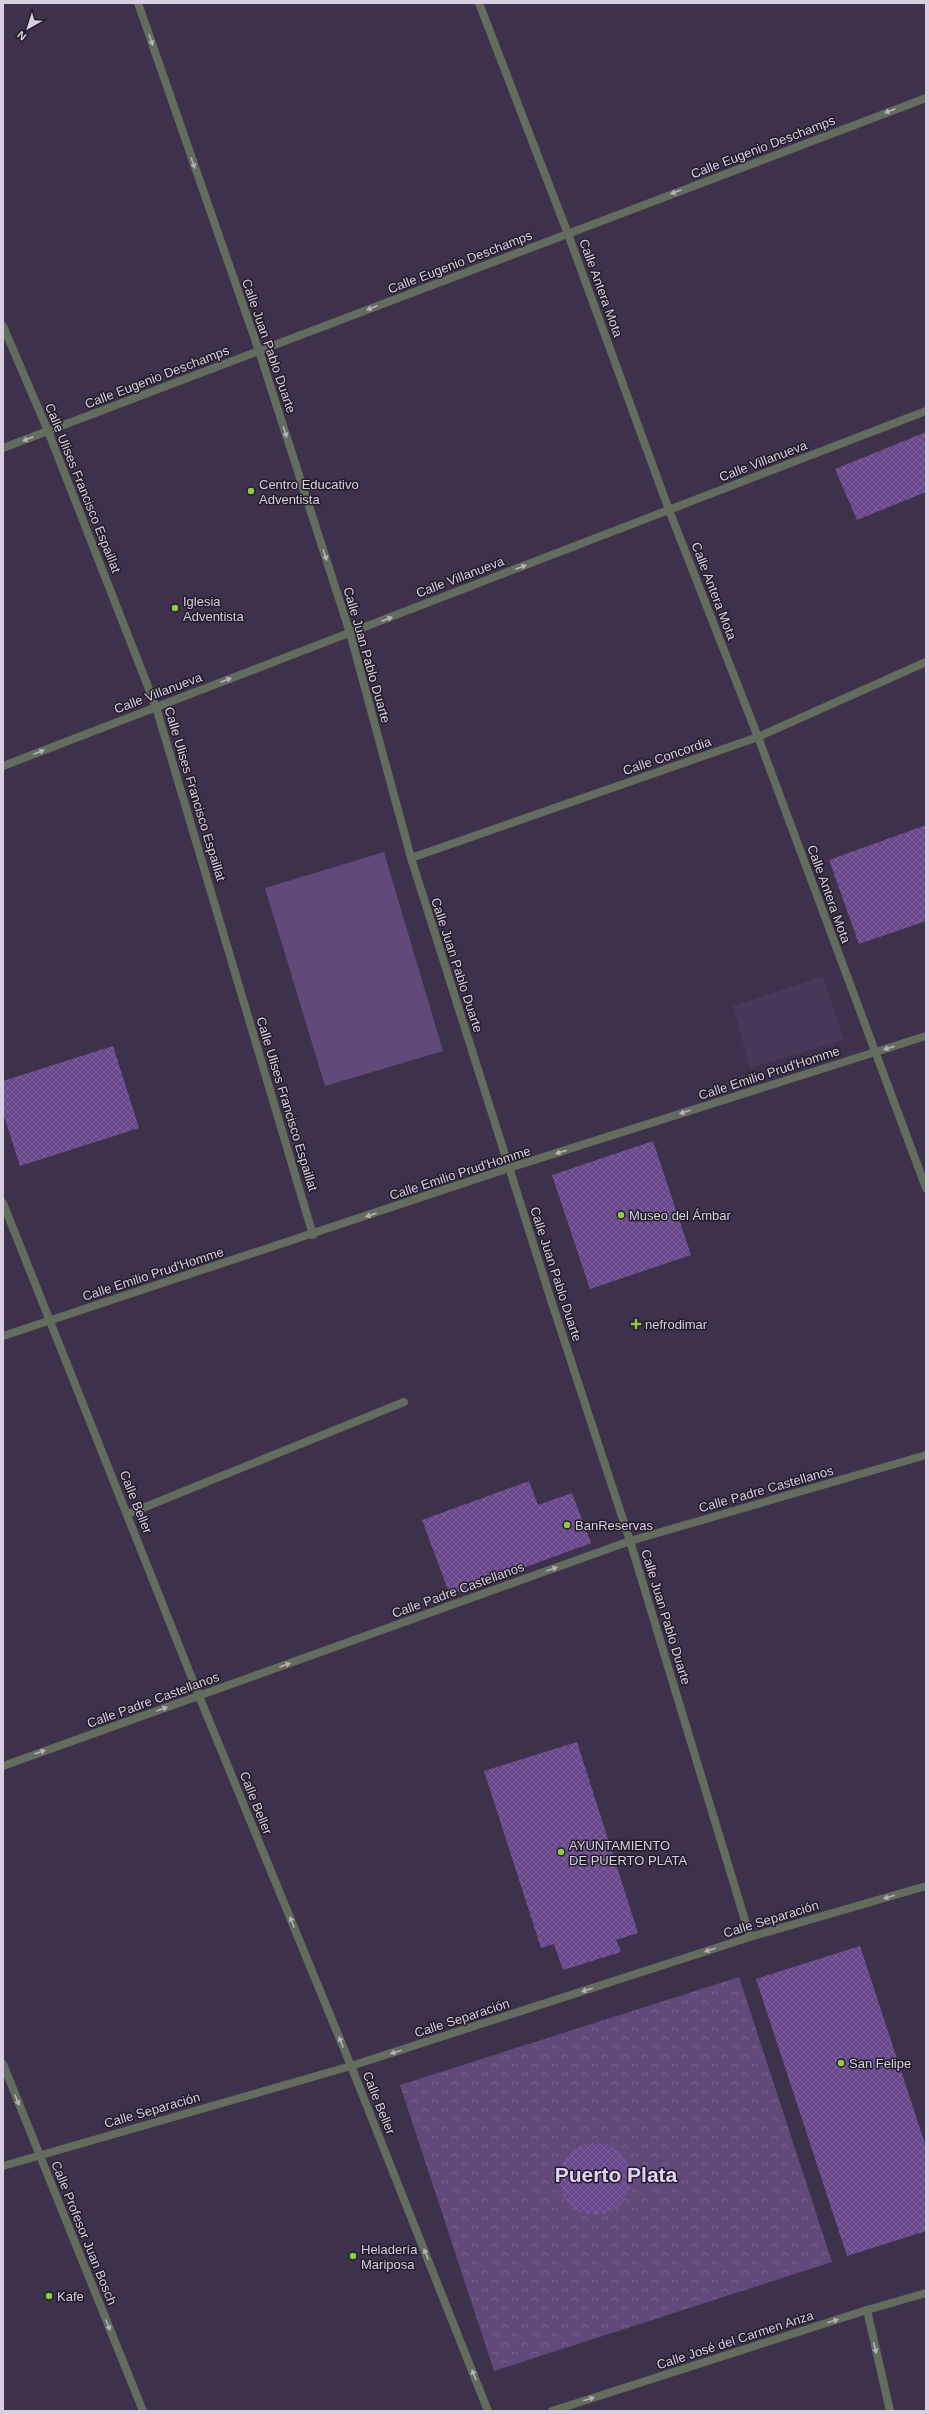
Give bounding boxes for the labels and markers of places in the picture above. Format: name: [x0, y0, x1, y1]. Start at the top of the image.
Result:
place label: Centro Educativo Adventista: [259, 477, 359, 507]
marker: Centro Educativo Adventista: [246, 486, 256, 496]
place label: Iglesia Adventista: [183, 594, 244, 624]
marker: Iglesia Adventista: [170, 603, 180, 613]
place label: Museo del Ámbar: [629, 1208, 732, 1223]
marker: Museo del Ámbar: [616, 1210, 626, 1220]
place label: nefrodimar: [645, 1317, 708, 1332]
marker: nefrodimar: [630, 1318, 642, 1330]
place label: BanReservas: [575, 1518, 654, 1533]
marker: BanReservas: [562, 1520, 572, 1530]
place label: AYUNTAMIENTO DE PUERTO PLATA: [569, 1838, 688, 1868]
marker: AYUNTAMIENTO DE PUERTO PLATA: [556, 1847, 566, 1857]
place label: San Felipe: [849, 2056, 911, 2071]
marker: San Felipe: [836, 2058, 846, 2068]
place label: Heladería Mariposa: [361, 2242, 418, 2272]
marker: Heladería Mariposa: [348, 2251, 358, 2261]
place label: Kafe: [57, 2289, 84, 2304]
marker: Kafe: [44, 2291, 54, 2301]

